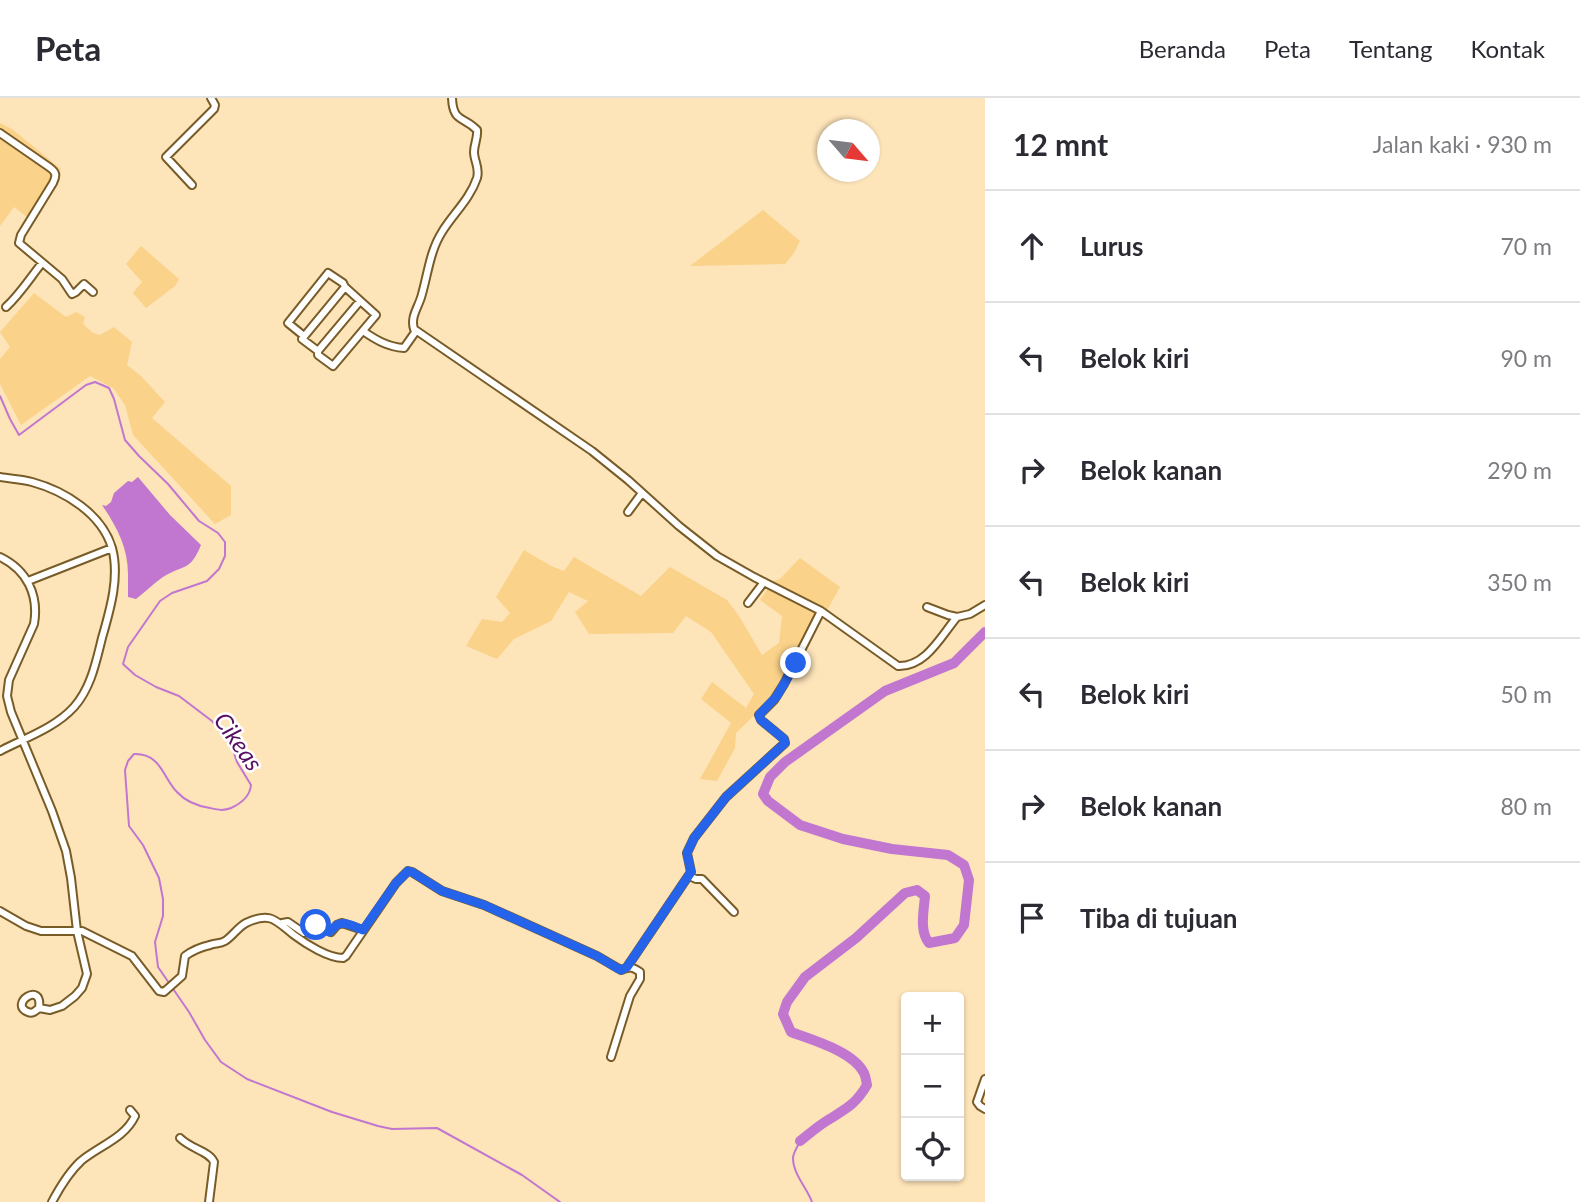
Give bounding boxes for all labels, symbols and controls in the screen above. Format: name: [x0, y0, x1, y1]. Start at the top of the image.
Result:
text: Peta: [35, 28, 101, 68]
text: Beranda: [1139, 34, 1226, 63]
text: Peta: [1264, 34, 1311, 63]
text: Tentang: [1349, 34, 1432, 63]
text: Kontak: [1470, 34, 1545, 63]
north arrow: [817, 119, 880, 182]
text: 12 mnt: [1013, 126, 1108, 162]
text: Jalan kaki · 930 m: [1373, 130, 1552, 158]
icon: ahead: [1013, 227, 1051, 265]
text: Lurus: [1080, 230, 1143, 262]
text: 70 m: [1501, 232, 1552, 260]
icon: left: [1013, 339, 1051, 377]
text: Belok kiri: [1080, 342, 1189, 374]
text: 90 m: [1501, 344, 1552, 372]
icon: right: [1013, 451, 1051, 489]
text: Belok kanan: [1080, 454, 1222, 486]
text: 290 m: [1487, 456, 1552, 484]
icon: left: [1013, 563, 1051, 601]
text: Belok kiri: [1080, 566, 1189, 598]
text: 350 m: [1487, 568, 1552, 596]
route end: [780, 647, 811, 678]
icon: left: [1013, 675, 1051, 713]
text: Belok kiri: [1080, 678, 1189, 710]
text: 50 m: [1501, 680, 1552, 708]
water label: Cikeas: [209, 706, 270, 776]
icon: right: [1013, 787, 1051, 825]
text: Belok kanan: [1080, 790, 1222, 822]
text: 80 m: [1501, 792, 1552, 820]
icon: arrive: [1013, 899, 1051, 937]
text: Tiba di tujuan: [1080, 902, 1238, 934]
route start: [300, 909, 331, 940]
map controls: [901, 992, 964, 1181]
button: +: [901, 992, 964, 1055]
button: −: [901, 1055, 964, 1118]
button: locate: [901, 1118, 964, 1181]

